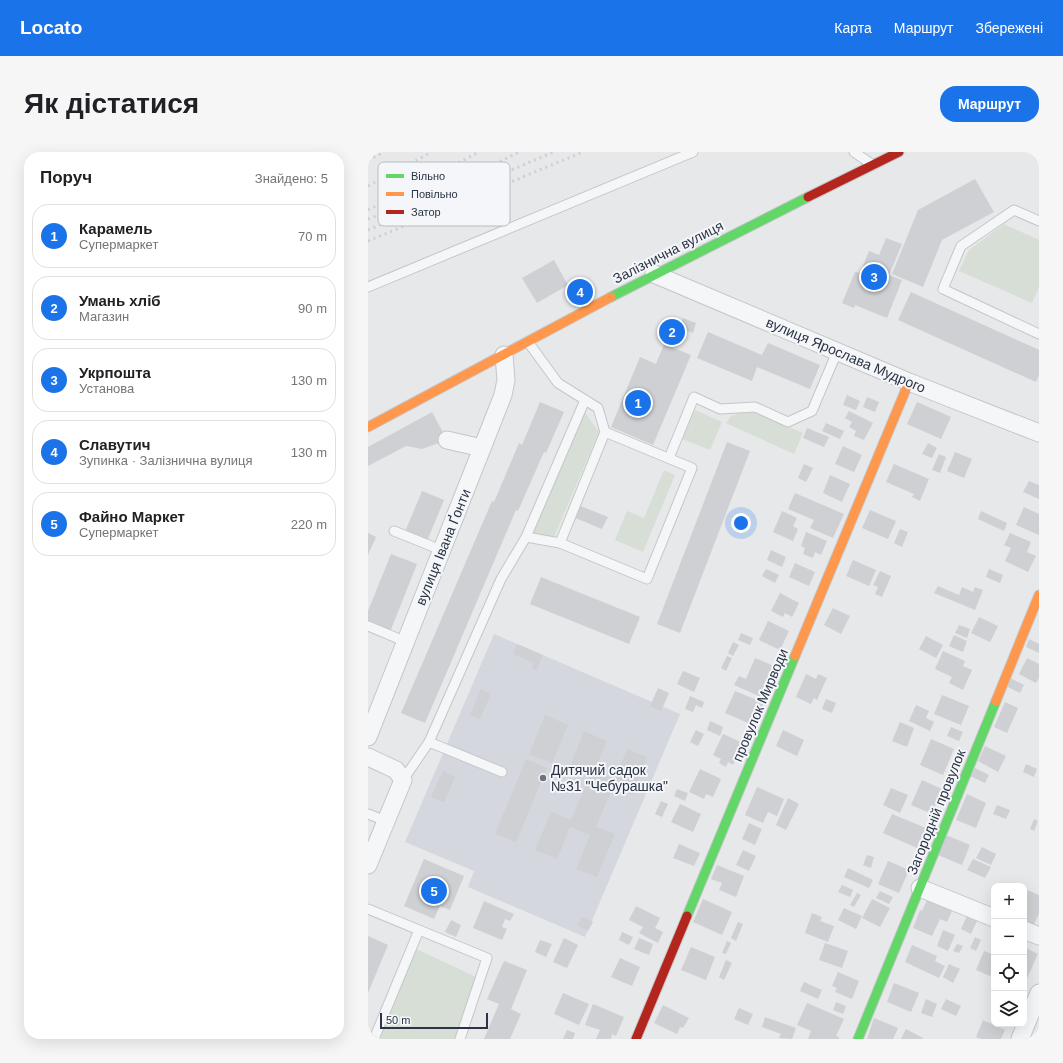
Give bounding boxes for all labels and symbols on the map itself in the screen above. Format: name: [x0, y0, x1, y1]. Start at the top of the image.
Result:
legend: [378, 162, 510, 226]
text: Вільно: [411, 170, 445, 182]
text: Повільно: [411, 188, 458, 200]
text: Затор: [411, 206, 441, 218]
street label: Залізнична вулиця: [610, 217, 726, 287]
pin: 3: [861, 262, 887, 292]
pin: 4: [567, 277, 593, 307]
street label: вулиця Ярослава Мудрого: [764, 314, 928, 396]
pin: 2: [659, 317, 685, 347]
pin: 1: [625, 388, 651, 418]
street label: вулиця Івана Ґонти: [412, 486, 474, 608]
your location: [731, 513, 751, 533]
street label: провулок Мирводи: [729, 646, 791, 764]
street label: Загородній провулок: [903, 746, 969, 877]
place label: Дитячий садок №31 "Чебурашка": [551, 762, 668, 794]
marker: Дитячий садок №31 "Чебурашка": [538, 773, 548, 783]
pin: 5: [421, 876, 447, 906]
scale bar: [380, 1011, 488, 1030]

